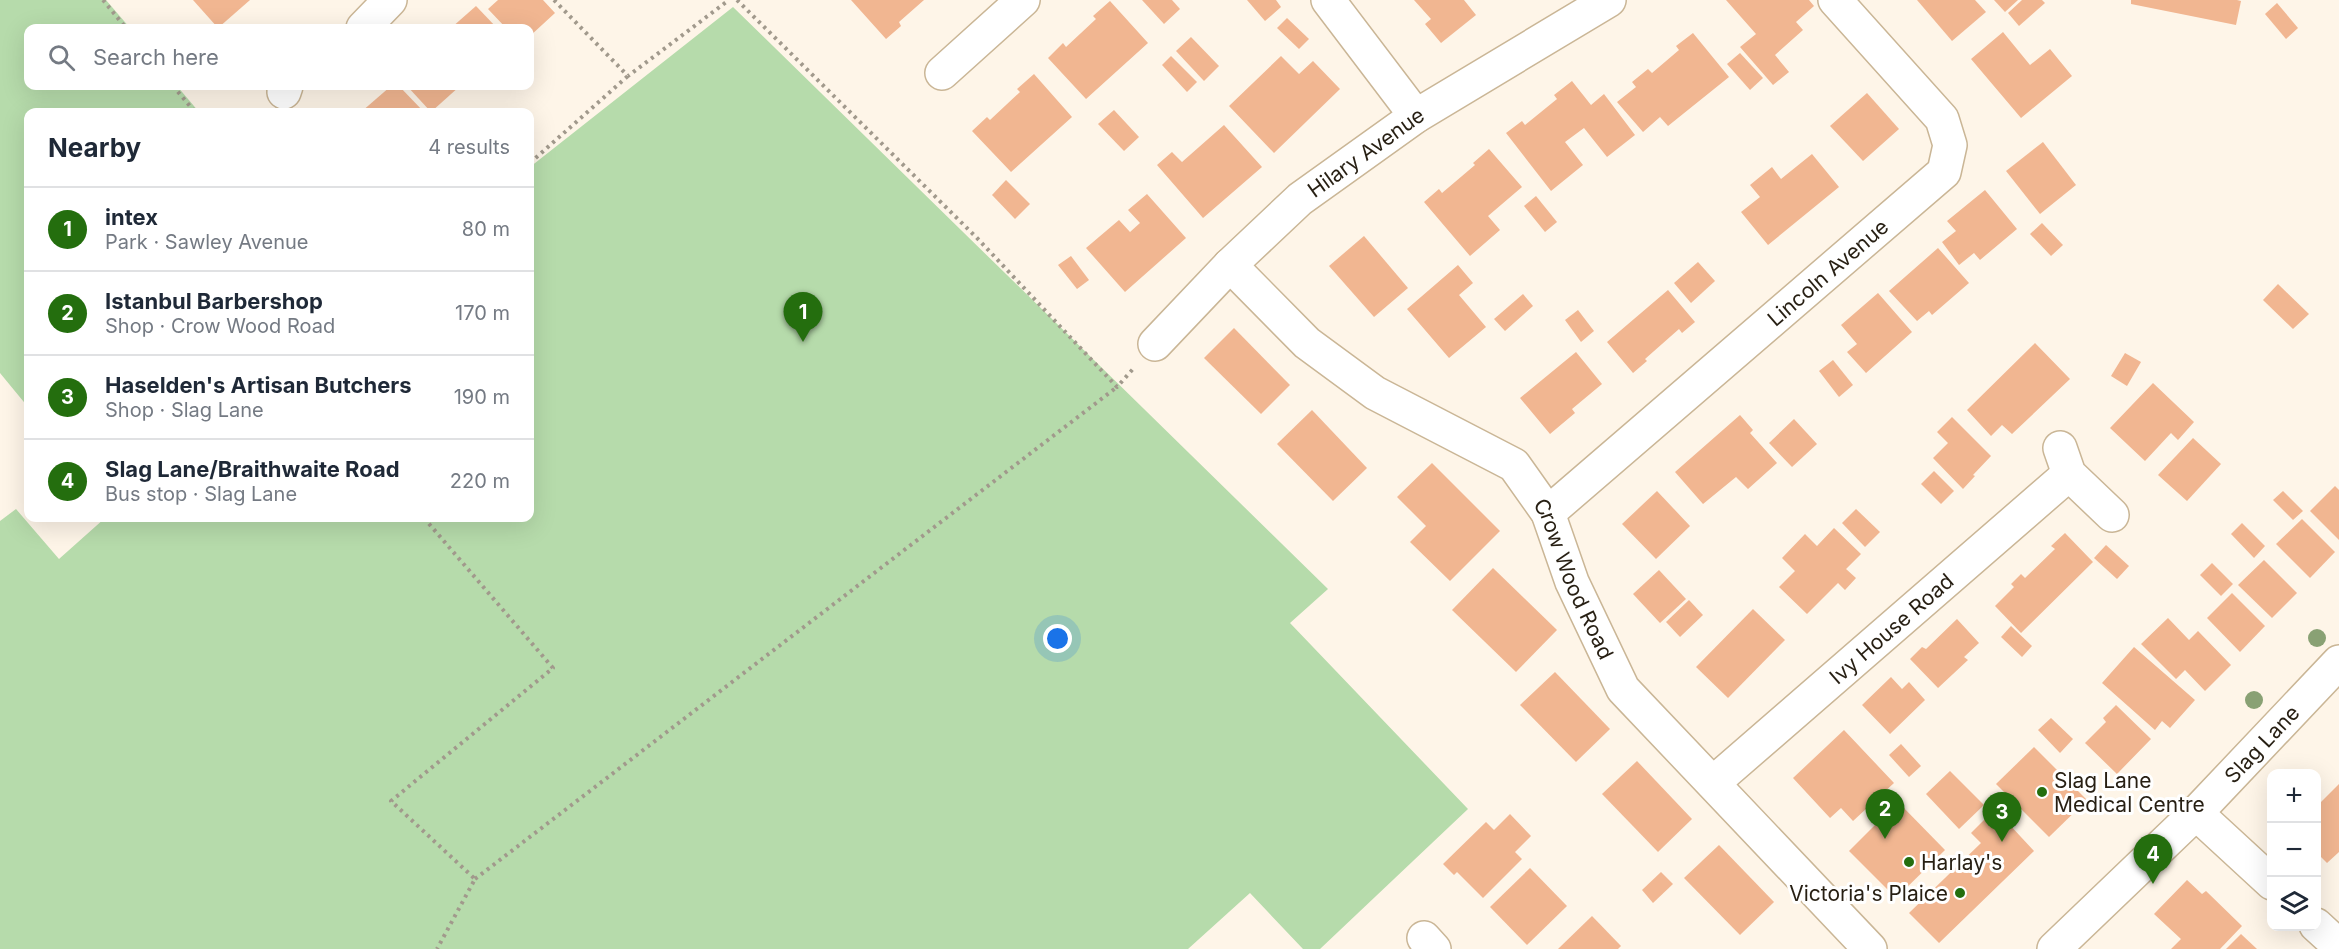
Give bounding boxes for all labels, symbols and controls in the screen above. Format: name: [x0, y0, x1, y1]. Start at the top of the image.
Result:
search box: [24, 24, 534, 90]
icon: search: [45, 41, 78, 74]
text: Search here: [93, 44, 219, 70]
street label: Hilary Avenue: [1303, 102, 1428, 202]
text: Nearby: [48, 132, 141, 163]
text: 4 results: [428, 135, 510, 159]
text: intex: [105, 204, 158, 230]
street label: Lincoln Avenue: [1762, 213, 1893, 331]
text: 1: [63, 217, 72, 241]
text: 80 m: [462, 217, 510, 241]
text: Park · Sawley Avenue: [105, 230, 309, 254]
text: Istanbul Barbershop: [105, 288, 323, 314]
pin: 1: [784, 292, 822, 342]
text: 2: [61, 301, 74, 325]
text: 170 m: [455, 301, 510, 325]
text: Shop · Crow Wood Road: [105, 314, 335, 338]
text: Haselden's Artisan Butchers: [105, 372, 412, 398]
text: 3: [61, 385, 74, 409]
text: 190 m: [454, 385, 510, 409]
text: Shop · Slag Lane: [105, 398, 264, 422]
text: Slag Lane/Braithwaite Road: [105, 456, 400, 482]
text: 4: [61, 469, 74, 493]
text: 220 m: [450, 469, 510, 493]
text: Bus stop · Slag Lane: [105, 482, 297, 506]
street label: Crow Wood Road: [1529, 493, 1619, 663]
street label: Ivy House Road: [1824, 568, 1958, 689]
your location: [1043, 624, 1072, 653]
street label: Slag Lane: [2219, 700, 2304, 788]
place label: Slag Lane Medical Centre: [2054, 768, 2205, 817]
map controls: [2267, 769, 2321, 931]
button: +: [2267, 769, 2321, 823]
marker: Slag Lane Medical Centre: [2035, 785, 2049, 799]
pin: 2: [1866, 790, 1904, 839]
pin: 3: [1982, 792, 2022, 842]
button: −: [2267, 823, 2321, 877]
pin: 4: [2134, 834, 2172, 884]
place label: Harlay's: [1921, 850, 2002, 875]
marker: Harlay's: [1902, 855, 1916, 869]
button: layers: [2267, 877, 2321, 931]
place label: Victoria's Plaice: [1789, 881, 1948, 906]
marker: Victoria's Plaice: [1953, 886, 1967, 900]

